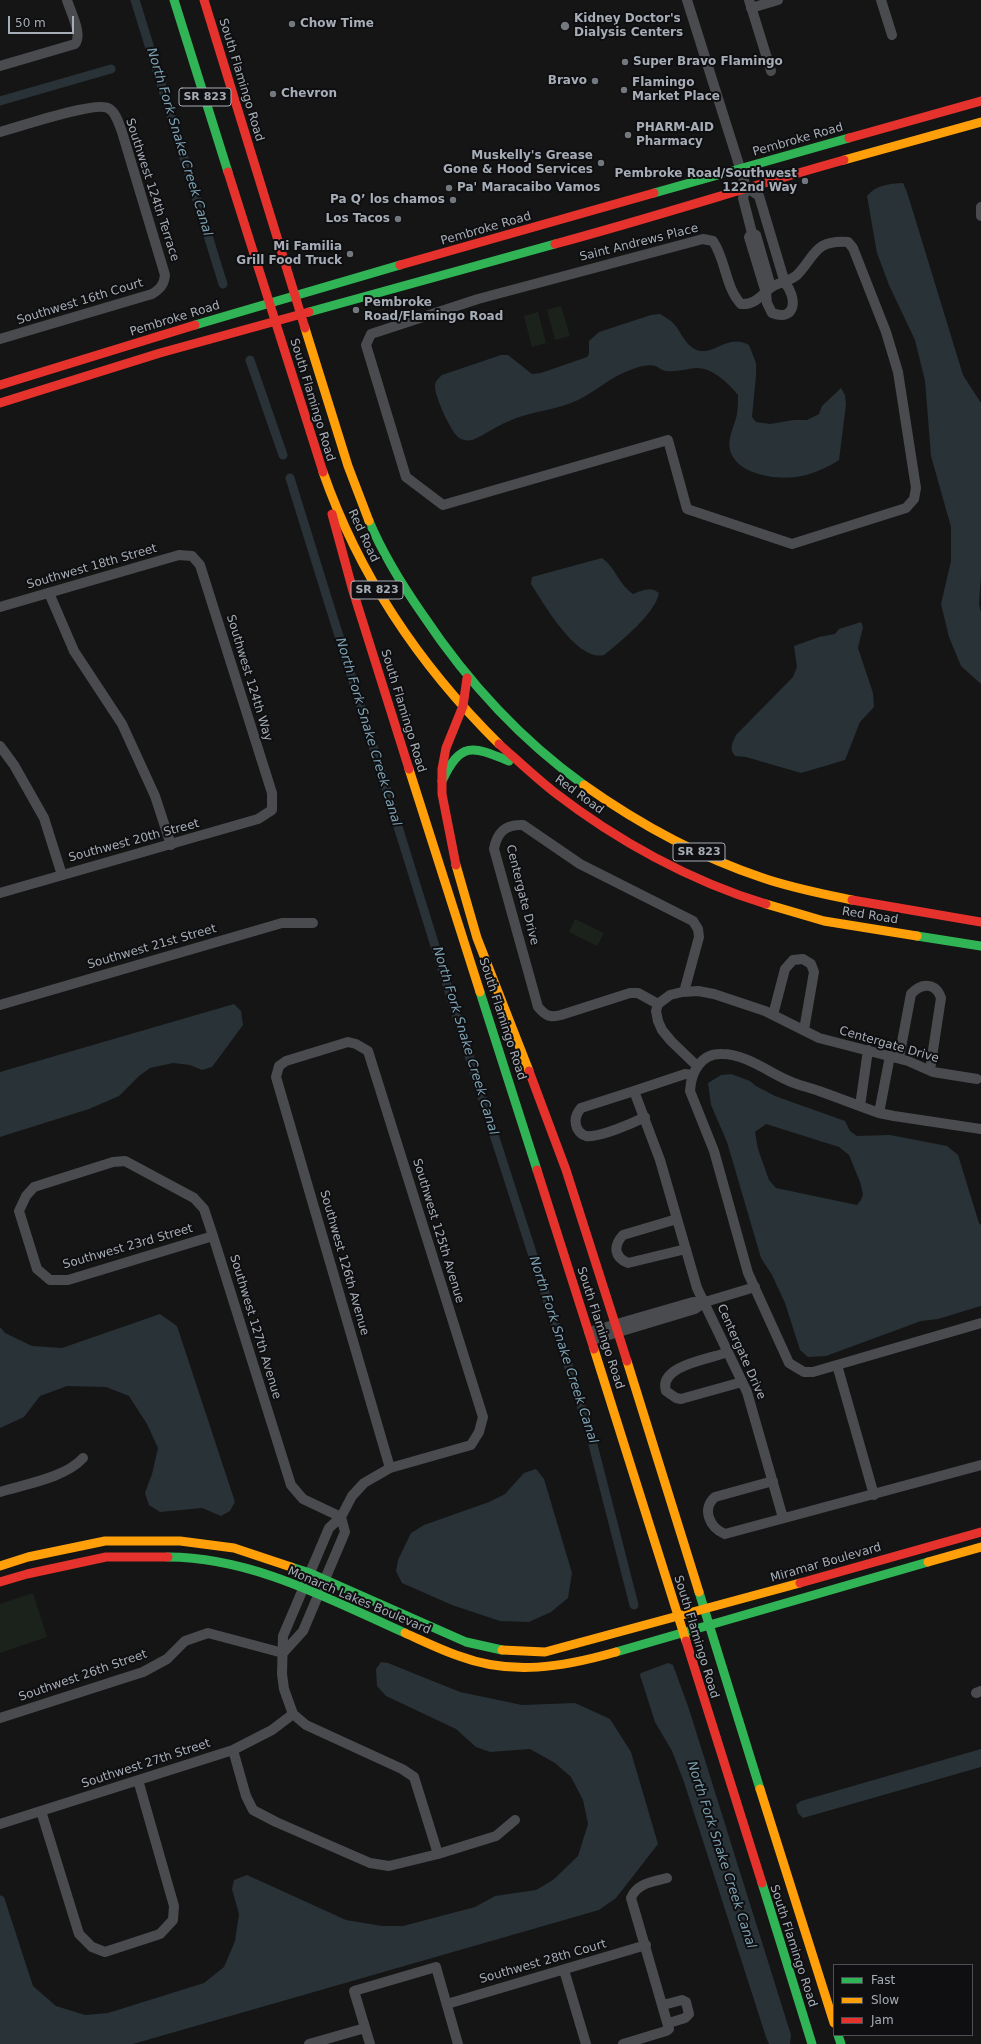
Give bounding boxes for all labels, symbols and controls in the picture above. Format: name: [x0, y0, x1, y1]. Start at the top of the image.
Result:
scale bar: [10, 8, 76, 34]
place label: Kidney Doctor's Dialysis Centers: [574, 12, 683, 40]
text: 50 m: [15, 16, 46, 30]
street label: South Flamingo Road: [215, 17, 267, 143]
place label: Chow Time: [300, 17, 374, 31]
marker: Chow Time: [287, 19, 297, 29]
marker: Kidney Doctor's Dialysis Centers: [559, 20, 571, 32]
water label: North Fork Snake Creek Canal: [143, 46, 215, 238]
place label: Super Bravo Flamingo: [633, 55, 783, 69]
marker: Super Bravo Flamingo: [620, 57, 630, 67]
place label: Bravo: [548, 74, 587, 88]
marker: Bravo: [590, 76, 600, 86]
place label: Flamingo Market Place: [632, 76, 720, 104]
marker: Flamingo Market Place: [619, 85, 629, 95]
place label: Chevron: [281, 87, 337, 101]
road number: SR 823: [179, 88, 231, 106]
marker: Chevron: [268, 89, 278, 99]
street label: Southwest 124th Terrace: [122, 117, 182, 263]
street label: Pembroke Road: [751, 120, 845, 160]
place label: PHARM-AID Pharmacy: [636, 121, 714, 149]
marker: PHARM-AID Pharmacy: [623, 130, 633, 140]
place label: Muskelly's Grease Gone & Hood Services: [443, 149, 593, 177]
marker: Muskelly's Grease Gone & Hood Services: [596, 158, 606, 168]
place label: Pembroke Road/Southwest 122nd Way: [614, 167, 797, 195]
marker: Pembroke Road/Southwest 122nd Way: [800, 176, 810, 186]
place label: Pa' Maracaibo Vamos: [457, 181, 600, 195]
marker: Pa' Maracaibo Vamos: [444, 183, 454, 193]
place label: Pa Q’ los chamos: [330, 193, 445, 207]
marker: Pa Q’ los chamos: [448, 195, 458, 205]
street label: Pembroke Road: [439, 209, 533, 249]
place label: Los Tacos: [326, 212, 390, 226]
marker: Los Tacos: [393, 214, 403, 224]
street label: Saint Andrews Place: [578, 221, 700, 265]
place label: Mi Familia Grill Food Truck: [236, 240, 342, 268]
marker: Mi Familia Grill Food Truck: [345, 249, 355, 259]
street label: Southwest 16th Court: [15, 276, 145, 328]
place label: Pembroke Road/Flamingo Road: [364, 296, 503, 324]
street label: Pembroke Road: [128, 298, 222, 340]
marker: Pembroke Road/Flamingo Road: [351, 305, 361, 315]
street label: South Flamingo Road: [286, 337, 338, 463]
street label: Red Road: [344, 507, 382, 565]
street label: Southwest 18th Street: [25, 542, 159, 592]
road number: SR 823: [351, 581, 403, 599]
street label: Southwest 124th Way: [223, 613, 275, 743]
water label: North Fork Snake Creek Canal: [332, 636, 404, 828]
street label: South Flamingo Road: [377, 648, 429, 774]
street label: Red Road: [552, 773, 606, 817]
street label: Southwest 20th Street: [67, 817, 201, 865]
street label: Centergate Drive: [503, 843, 541, 947]
road number: SR 823: [673, 843, 725, 861]
street label: Red Road: [841, 904, 899, 928]
street label: Southwest 21st Street: [86, 922, 218, 972]
water label: North Fork Snake Creek Canal: [429, 945, 501, 1137]
street label: South Flamingo Road: [475, 956, 529, 1082]
street label: Centergate Drive: [837, 1024, 941, 1066]
street label: Southwest 125th Avenue: [409, 1157, 467, 1305]
street label: Southwest 126th Avenue: [316, 1189, 372, 1337]
street label: Southwest 23rd Street: [61, 1222, 195, 1272]
street label: Southwest 127th Avenue: [226, 1253, 284, 1401]
water label: North Fork Snake Creek Canal: [525, 1254, 601, 1446]
street label: South Flamingo Road: [573, 1265, 627, 1391]
street label: Centergate Drive: [713, 1302, 769, 1402]
street label: Miramar Boulevard: [769, 1540, 883, 1586]
street label: Monarch Lakes Boulevard: [285, 1564, 433, 1638]
street label: South Flamingo Road: [670, 1574, 722, 1700]
street label: Southwest 26th Street: [17, 1647, 149, 1705]
street label: Southwest 27th Street: [80, 1736, 212, 1792]
water label: North Fork Snake Creek Canal: [683, 1759, 759, 1951]
street label: South Flamingo Road: [766, 1883, 820, 2009]
street label: Southwest 28th Court: [478, 1937, 608, 1987]
legend: [833, 1964, 973, 2036]
text: Fast: [871, 1973, 895, 1987]
text: Slow: [871, 1993, 899, 2007]
text: Jam: [871, 2013, 894, 2027]

